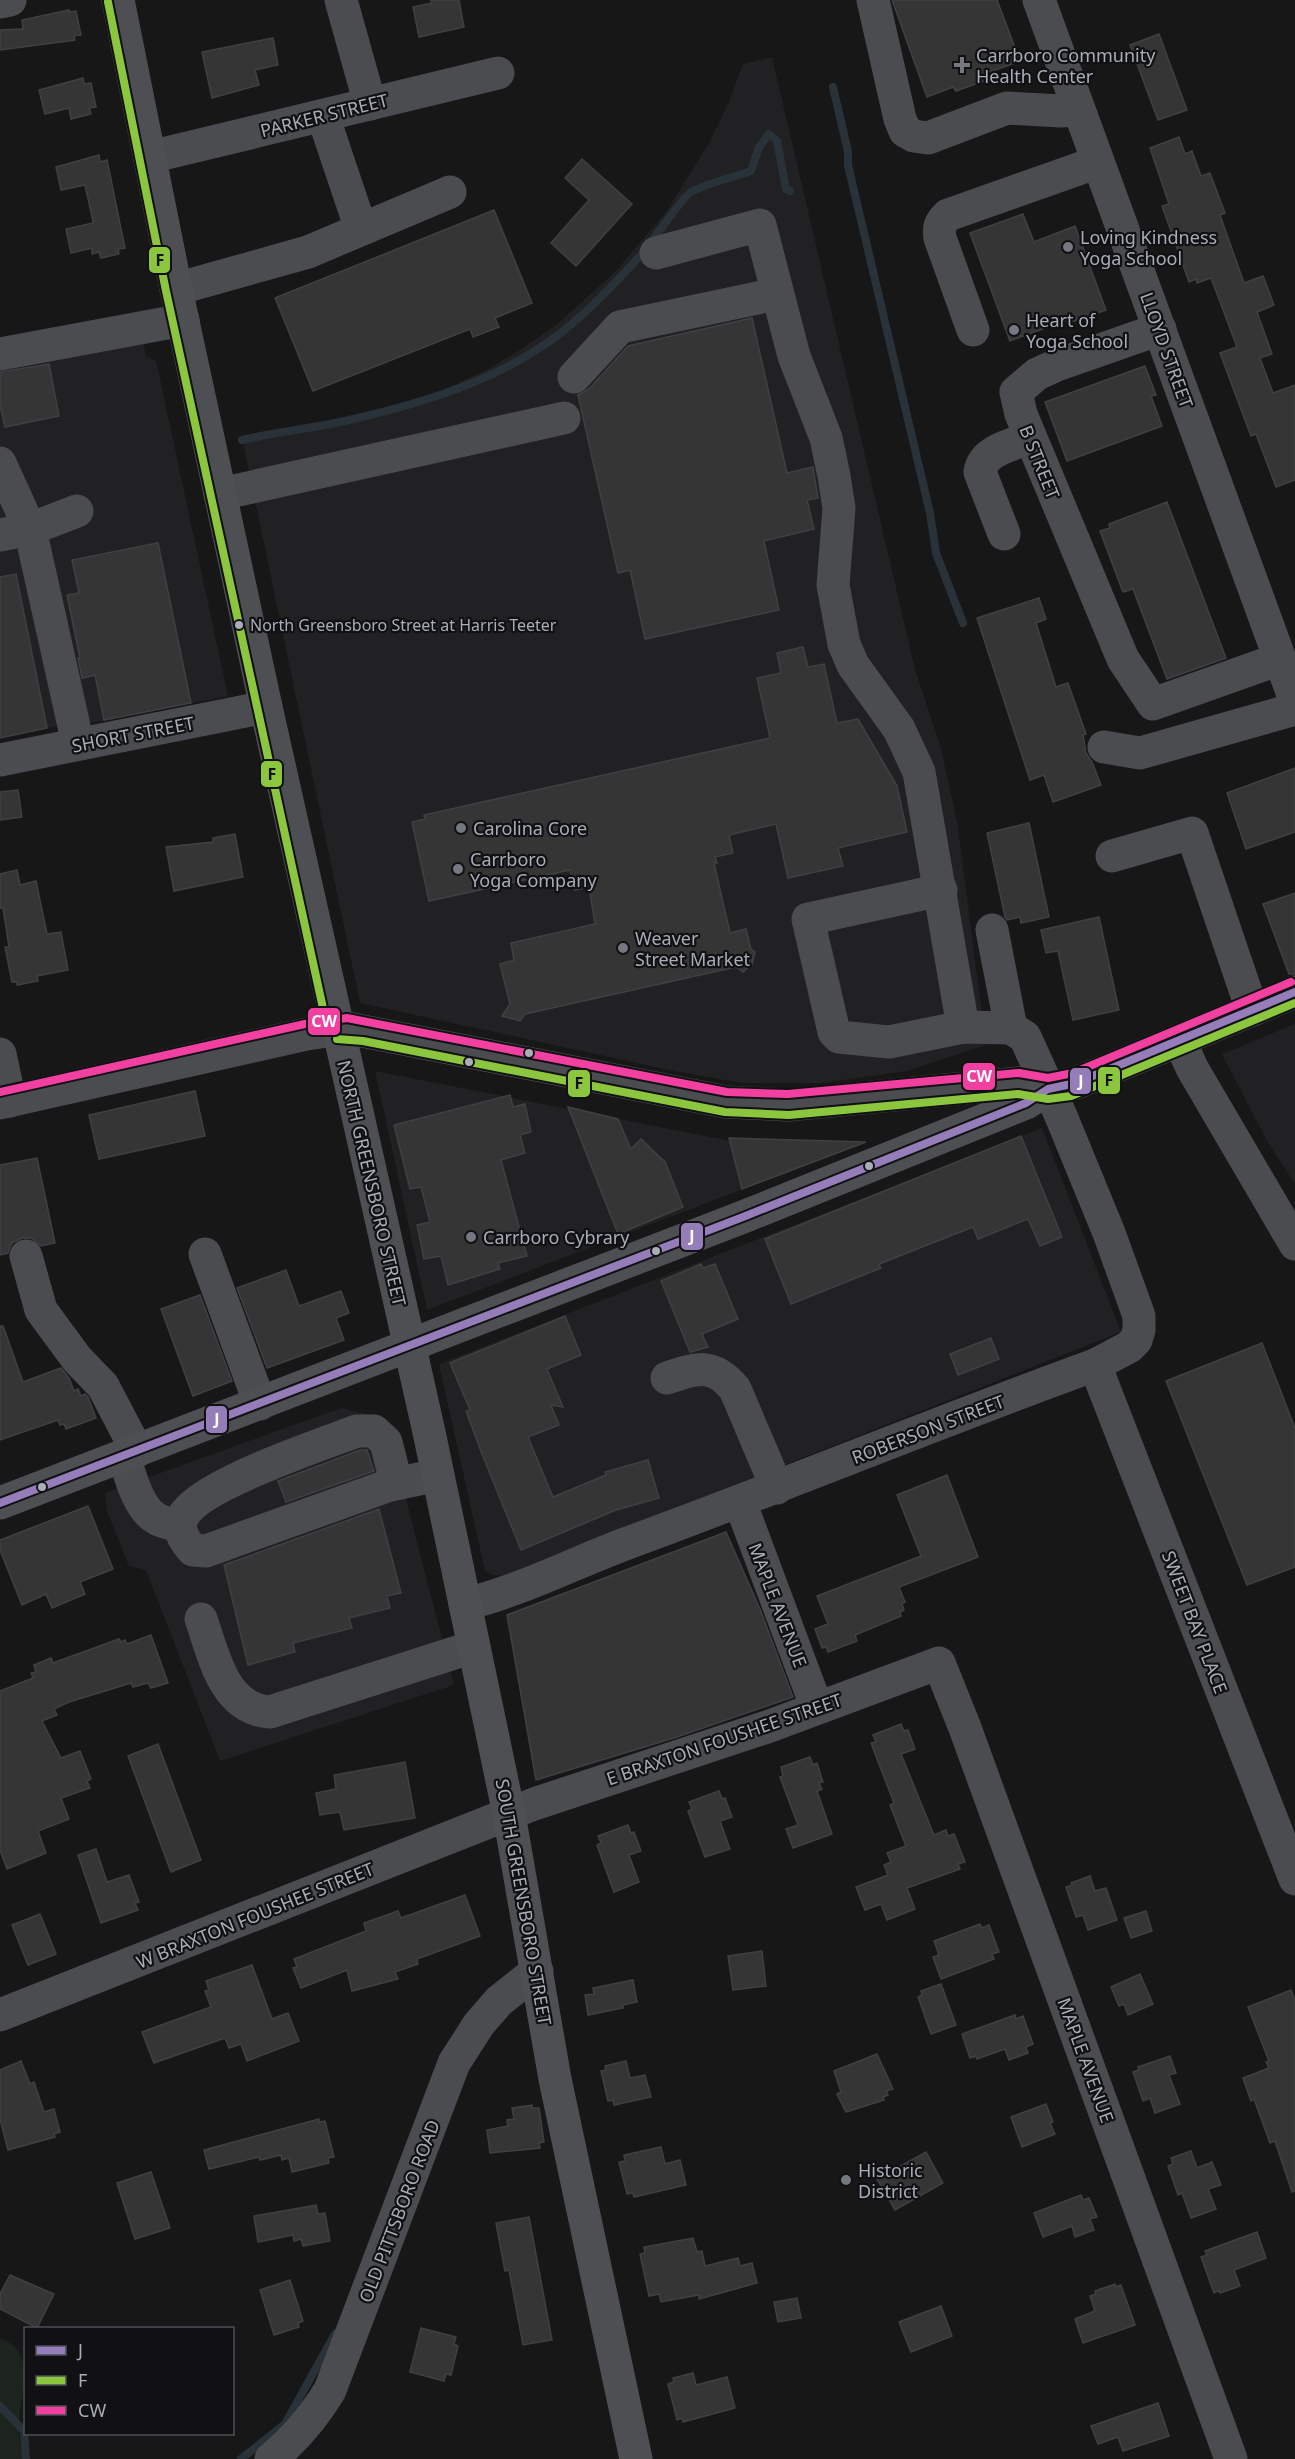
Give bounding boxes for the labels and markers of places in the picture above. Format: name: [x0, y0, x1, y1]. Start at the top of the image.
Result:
place label: Carrboro Community Health Center: [976, 43, 1156, 88]
marker: Carrboro Community Health Center: [953, 56, 971, 74]
place label: Loving Kindness Yoga School: [1080, 225, 1217, 270]
marker: Loving Kindness Yoga School: [1061, 240, 1075, 254]
place label: Heart of Yoga School: [1026, 308, 1128, 353]
marker: Heart of Yoga School: [1007, 323, 1021, 337]
place label: North Greensboro Street at Harris Teeter: [250, 614, 557, 636]
marker: North Greensboro Street at Harris Teeter: [233, 619, 245, 631]
place label: Carolina Core: [473, 816, 587, 840]
marker: Carolina Core: [454, 821, 468, 835]
place label: Carrboro Yoga Company: [470, 847, 597, 892]
marker: Carrboro Yoga Company: [451, 862, 465, 876]
place label: Weaver Street Market: [635, 926, 751, 971]
marker: Weaver Street Market: [616, 941, 630, 955]
unlabelled marker: [523, 1047, 535, 1059]
unlabelled marker: [463, 1056, 475, 1068]
unlabelled marker: [863, 1160, 875, 1172]
place label: Carrboro Cybrary: [483, 1225, 630, 1249]
marker: Carrboro Cybrary: [464, 1230, 478, 1244]
unlabelled marker: [650, 1245, 662, 1257]
unlabelled marker: [36, 1481, 48, 1493]
place label: Historic District: [858, 2158, 923, 2203]
marker: Historic District: [839, 2173, 853, 2187]

